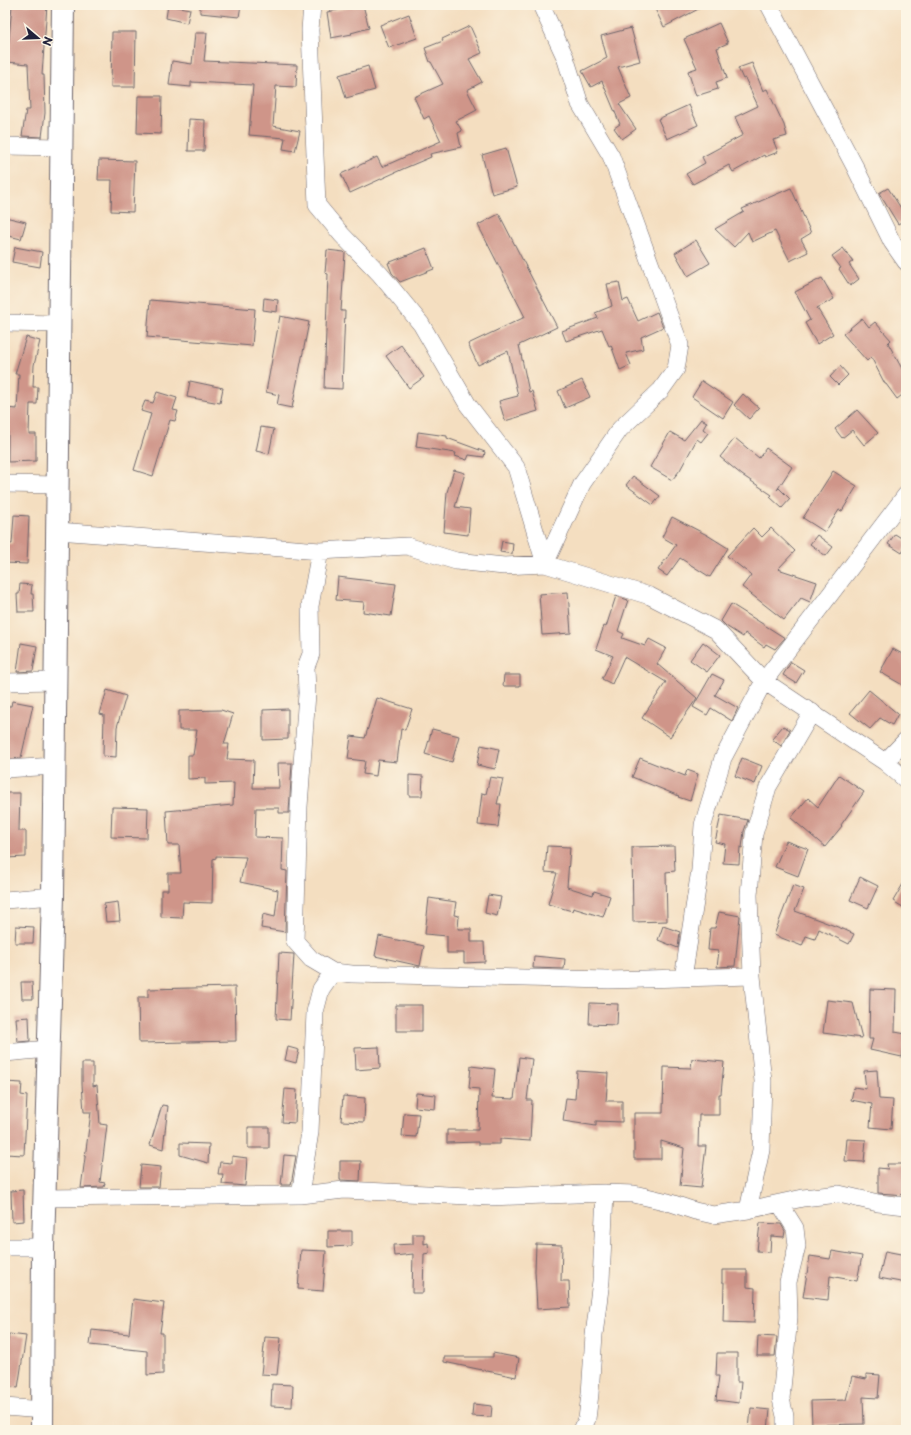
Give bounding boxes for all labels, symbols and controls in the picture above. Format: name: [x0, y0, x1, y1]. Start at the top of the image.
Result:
north arrow: [18, 18, 58, 58]
text: N: [38, 35, 57, 49]

